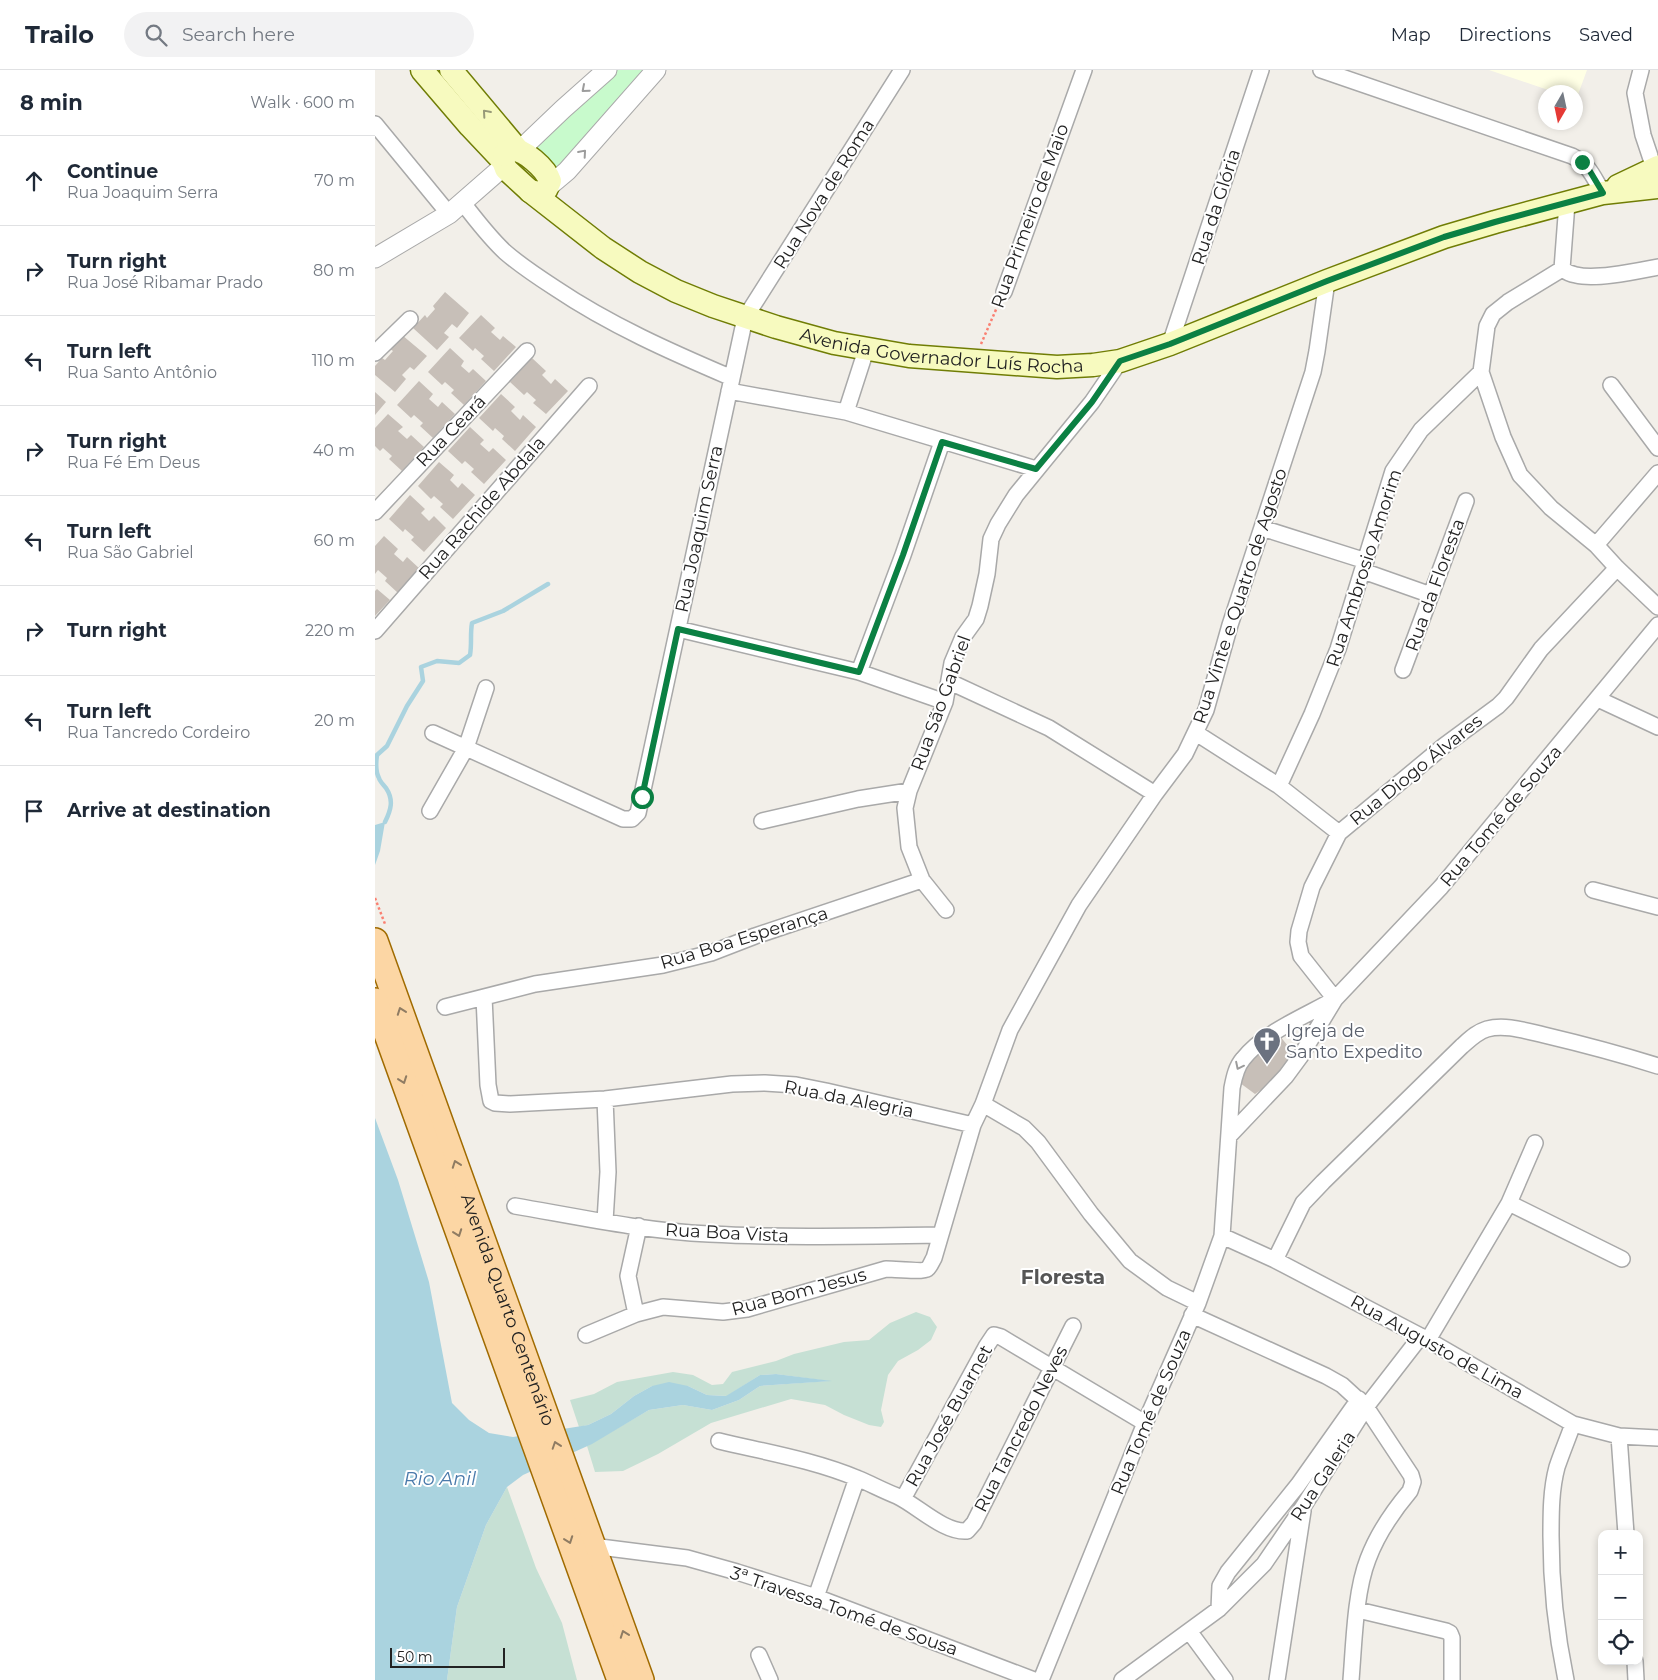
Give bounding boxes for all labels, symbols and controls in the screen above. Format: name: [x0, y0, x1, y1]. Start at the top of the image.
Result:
search box: [124, 12, 474, 57]
text: Trailo: [25, 20, 94, 49]
icon: search: [142, 21, 170, 49]
text: Search here: [182, 23, 295, 46]
text: Map: [1391, 24, 1431, 46]
text: Directions: [1459, 24, 1551, 46]
text: Saved: [1579, 24, 1633, 46]
one-way arrow: [581, 83, 590, 92]
north arrow: [1538, 85, 1583, 130]
text: 8 min: [20, 90, 83, 115]
text: Walk · 600 m: [250, 93, 355, 112]
one-way arrow: [483, 110, 492, 119]
street label: Rua Nova de Roma: [769, 115, 879, 273]
street label: Rua Primeiro de Maio: [986, 121, 1074, 311]
street label: Rua da Glória: [1187, 146, 1245, 268]
one-way arrow: [577, 150, 586, 159]
route end: [1571, 151, 1594, 174]
text: Continue: [67, 160, 158, 183]
icon: ahead: [20, 167, 48, 195]
text: 70 m: [314, 171, 355, 190]
text: Rua Joaquim Serra: [67, 183, 218, 202]
text: Turn right: [67, 250, 167, 273]
icon: right: [20, 257, 48, 285]
text: 80 m: [313, 261, 355, 280]
text: Rua José Ribamar Prado: [67, 273, 263, 292]
street label: Avenida Governador Luís Rocha: [797, 323, 1084, 378]
text: Turn left: [67, 340, 152, 363]
icon: left: [20, 347, 48, 375]
text: 110 m: [312, 351, 355, 370]
text: Rua Santo Antônio: [67, 363, 217, 382]
street label: Rua Ceará: [411, 391, 491, 471]
text: Turn right: [67, 430, 167, 453]
street label: Rua Rachide Abdala: [414, 432, 550, 584]
icon: right: [20, 437, 48, 465]
text: 40 m: [313, 441, 355, 460]
street label: Rua Joaquim Serra: [671, 443, 727, 615]
text: Rua Fé Em Deus: [67, 453, 200, 472]
street label: Rua Vinte e Quatro de Agosto: [1188, 466, 1292, 726]
street label: Rua Ambrosio Amorim: [1322, 466, 1406, 670]
street label: Rua da Floresta: [1401, 516, 1469, 654]
text: Turn left: [67, 520, 152, 543]
icon: left: [20, 527, 48, 555]
text: 60 m: [313, 531, 355, 550]
text: Rua São Gabriel: [67, 543, 194, 562]
icon: right: [20, 617, 48, 645]
text: Turn right: [67, 619, 167, 642]
text: 220 m: [305, 621, 355, 640]
street label: Rua São Gabriel: [906, 632, 976, 774]
text: Turn left: [67, 700, 152, 723]
icon: left: [20, 707, 48, 735]
street label: Rua Diogo Álvares: [1345, 710, 1487, 830]
text: 20 m: [314, 711, 355, 730]
text: Rua Tancredo Cordeiro: [67, 723, 250, 742]
street label: Rua Tomé de Souza: [1435, 741, 1567, 891]
route start: [631, 786, 654, 809]
icon: arrive: [20, 797, 48, 825]
text: Arrive at destination: [67, 799, 271, 822]
street label: Rua Boa Esperança: [657, 902, 831, 974]
one-way arrow: [396, 1008, 406, 1016]
place label: Igreja de Santo Expedito: [1286, 1020, 1422, 1063]
church icon: Igreja de Santo Expedito: [1252, 1026, 1282, 1065]
one-way arrow: [1235, 1061, 1245, 1070]
one-way arrow: [397, 1075, 407, 1084]
street label: Rua da Alegria: [782, 1076, 916, 1122]
one-way arrow: [452, 1161, 462, 1169]
street label: Avenida Quarto Centenário: [456, 1191, 560, 1429]
street label: Rua Boa Vista: [664, 1219, 790, 1247]
one-way arrow: [452, 1228, 462, 1237]
street label: Rua Bom Jesus: [729, 1263, 869, 1321]
district label: Floresta: [1021, 1265, 1105, 1289]
street label: Rua Augusto de Lima: [1347, 1290, 1527, 1404]
street label: Rua Tomé de Souza: [1106, 1326, 1196, 1498]
street label: Rua José Buarnet: [901, 1341, 997, 1491]
street label: Rua Tancredo Neves: [969, 1342, 1073, 1516]
street label: Rua Galeria: [1286, 1427, 1360, 1525]
one-way arrow: [552, 1442, 562, 1450]
water label: Rio Anil: [404, 1467, 477, 1490]
map controls: [1598, 1530, 1643, 1665]
button: +: [1598, 1530, 1643, 1575]
one-way arrow: [563, 1536, 573, 1544]
street label: 3ª Travessa Tomé de Sousa: [727, 1562, 961, 1660]
button: −: [1598, 1575, 1643, 1620]
button: locate: [1598, 1620, 1643, 1665]
one-way arrow: [620, 1630, 630, 1639]
scale bar: [390, 1645, 505, 1668]
text: 50 m: [397, 1648, 433, 1666]

